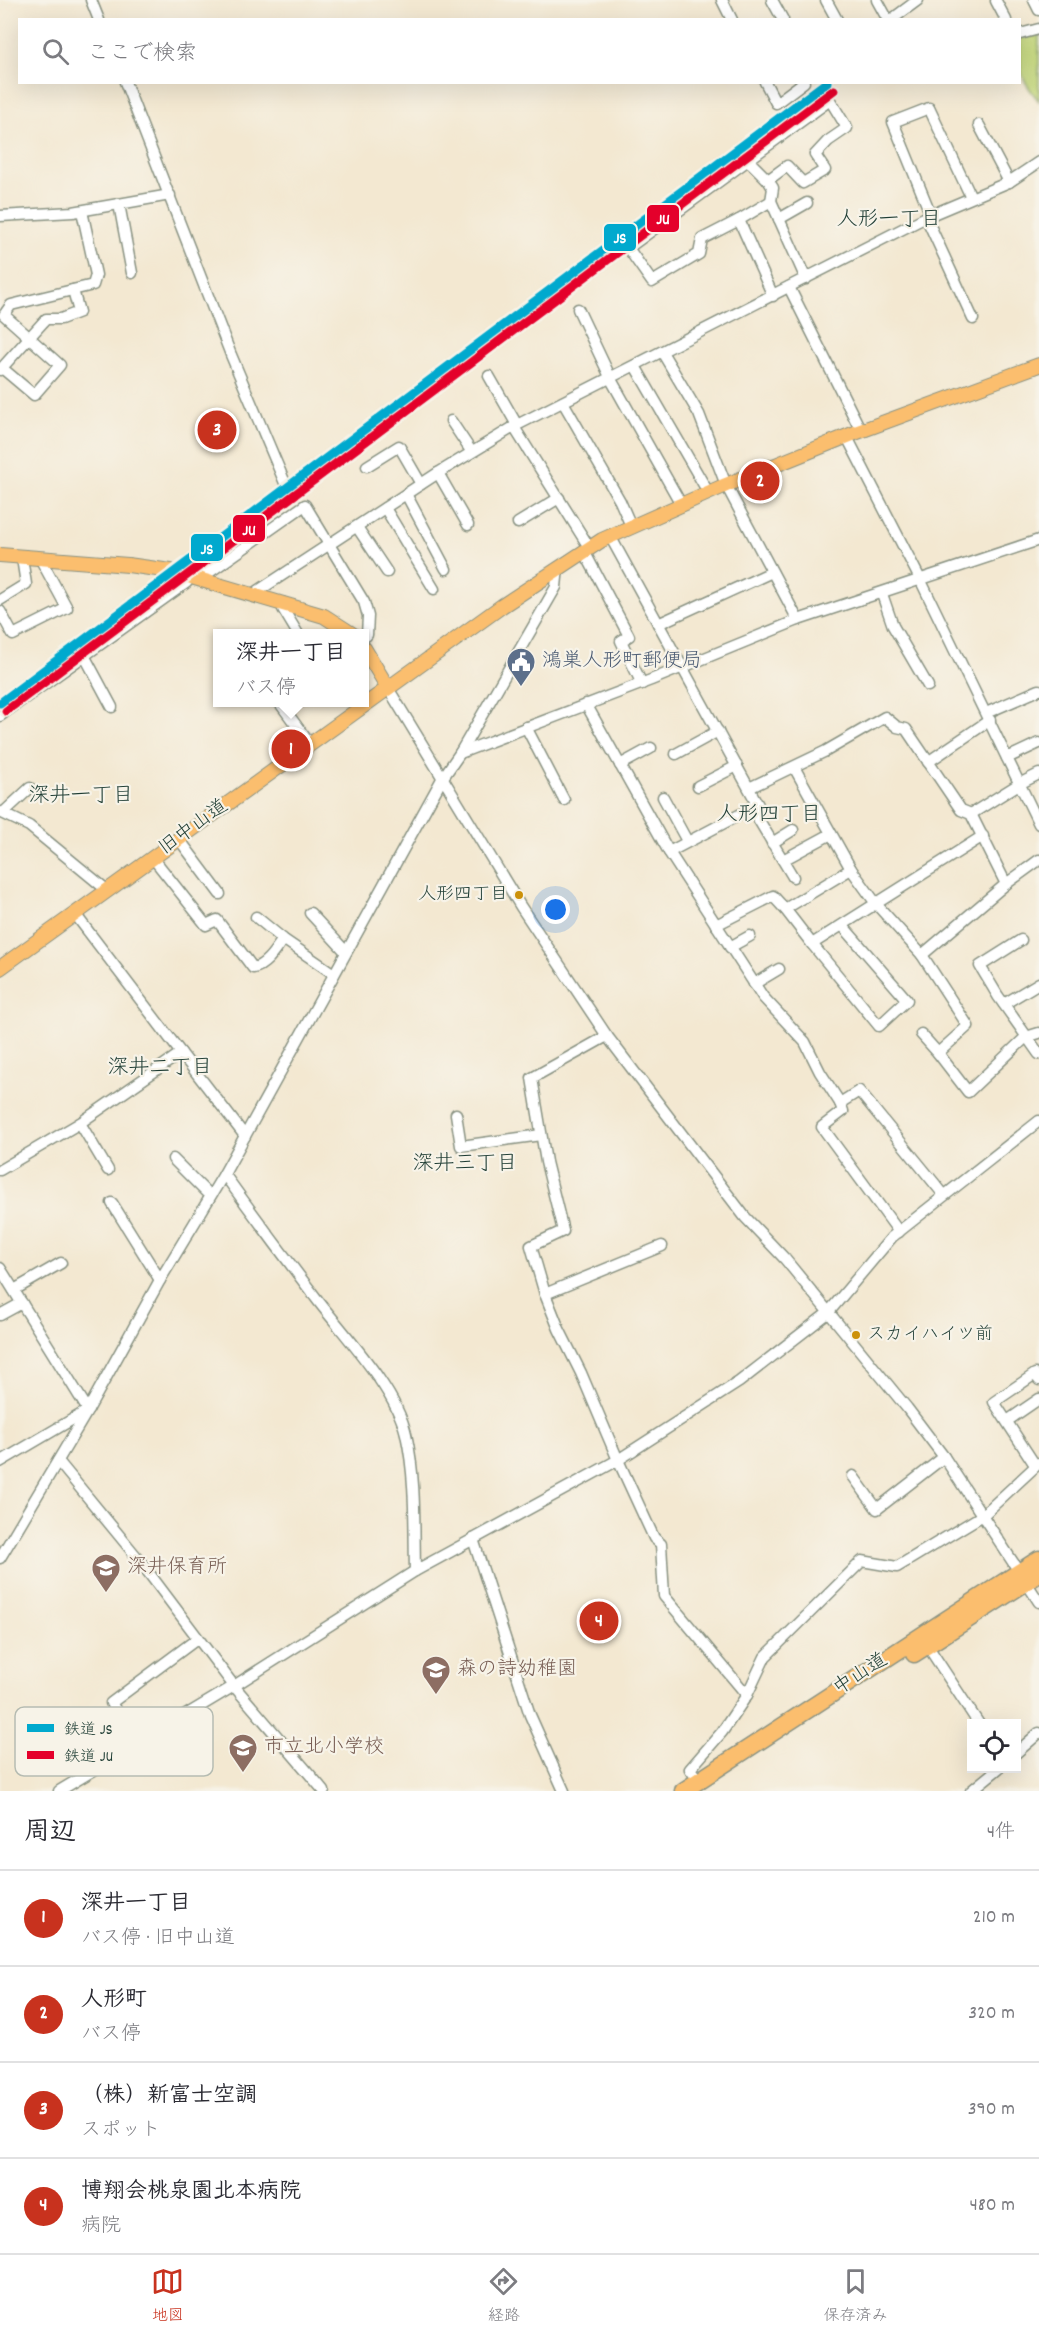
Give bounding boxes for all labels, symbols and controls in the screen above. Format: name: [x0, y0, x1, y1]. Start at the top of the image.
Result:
search box: [18, 18, 1021, 84]
icon: search: [39, 35, 72, 68]
text: ここで検索: [87, 39, 197, 70]
line badge: JU: [646, 204, 680, 233]
district label: 人形一丁目: [837, 206, 942, 236]
text: JU: [656, 209, 670, 232]
line badge: JS: [603, 223, 637, 252]
text: JS: [614, 228, 626, 251]
pin: 3: [198, 408, 236, 452]
pin: 2: [740, 458, 780, 504]
line badge: JU: [232, 514, 266, 543]
text: JU: [242, 520, 256, 543]
line badge: JS: [190, 533, 224, 562]
text: JS: [201, 539, 213, 562]
popup: [213, 629, 369, 707]
text: 深井一丁目: [236, 639, 346, 670]
public building icon: 鴻巣人形町郵便局: [505, 646, 537, 688]
place label: 鴻巣人形町郵便局: [542, 648, 702, 676]
text: バス停: [236, 675, 296, 703]
pin: 1: [272, 726, 310, 771]
district label: 深井一丁目: [29, 782, 134, 812]
street label: 旧中山道: [153, 793, 235, 863]
district label: 人形四丁目: [717, 801, 822, 831]
place label: 人形四丁目: [418, 883, 508, 908]
marker: 人形四丁目: [513, 889, 525, 901]
your location: [541, 895, 570, 924]
district label: 深井二丁目: [108, 1054, 213, 1084]
district label: 深井三丁目: [413, 1150, 518, 1180]
place label: スカイハイツ前: [867, 1323, 993, 1348]
marker: スカイハイツ前: [850, 1329, 862, 1341]
school or university icon: 深井保育所: [90, 1552, 122, 1594]
place label: 深井保育所: [127, 1554, 227, 1582]
pin: 4: [580, 1598, 618, 1644]
street label: 中山道: [828, 1647, 894, 1703]
school or university icon: 森の詩幼稚園: [420, 1654, 452, 1696]
place label: 森の詩幼稚園: [457, 1656, 577, 1684]
legend: [15, 1707, 213, 1776]
text: 鉄道 JS: [64, 1719, 113, 1742]
map controls: [967, 1719, 1021, 1773]
button: locate: [967, 1719, 1021, 1773]
school or university icon: 市立北小学校: [227, 1732, 259, 1774]
place label: 市立北小学校: [264, 1734, 384, 1762]
text: 鉄道 JU: [64, 1746, 113, 1769]
text: 周辺: [24, 1815, 76, 1852]
text: 4件: [987, 1819, 1015, 1847]
text: 深井一丁目: [81, 1889, 191, 1920]
text: 1: [41, 1904, 46, 1932]
text: 210 m: [973, 1904, 1015, 1932]
text: バス停 · 旧中山道: [81, 1925, 235, 1953]
text: 人形町: [81, 1985, 147, 2016]
text: 2: [39, 2000, 48, 2028]
text: 320 m: [968, 2000, 1015, 2028]
text: バス停: [81, 2021, 141, 2049]
text: （株）新富士空調: [81, 2081, 257, 2112]
text: 3: [39, 2096, 48, 2124]
text: 390 m: [968, 2096, 1015, 2124]
text: スポット: [81, 2117, 161, 2145]
text: 博翔会桃泉園北本病院: [81, 2177, 301, 2208]
text: 4: [39, 2192, 48, 2220]
text: 480 m: [969, 2192, 1015, 2220]
text: 病院: [81, 2213, 121, 2241]
tab: 地図: [151, 2265, 184, 2328]
tab: 経路: [487, 2265, 520, 2328]
tab: 保存済み: [823, 2265, 887, 2328]

